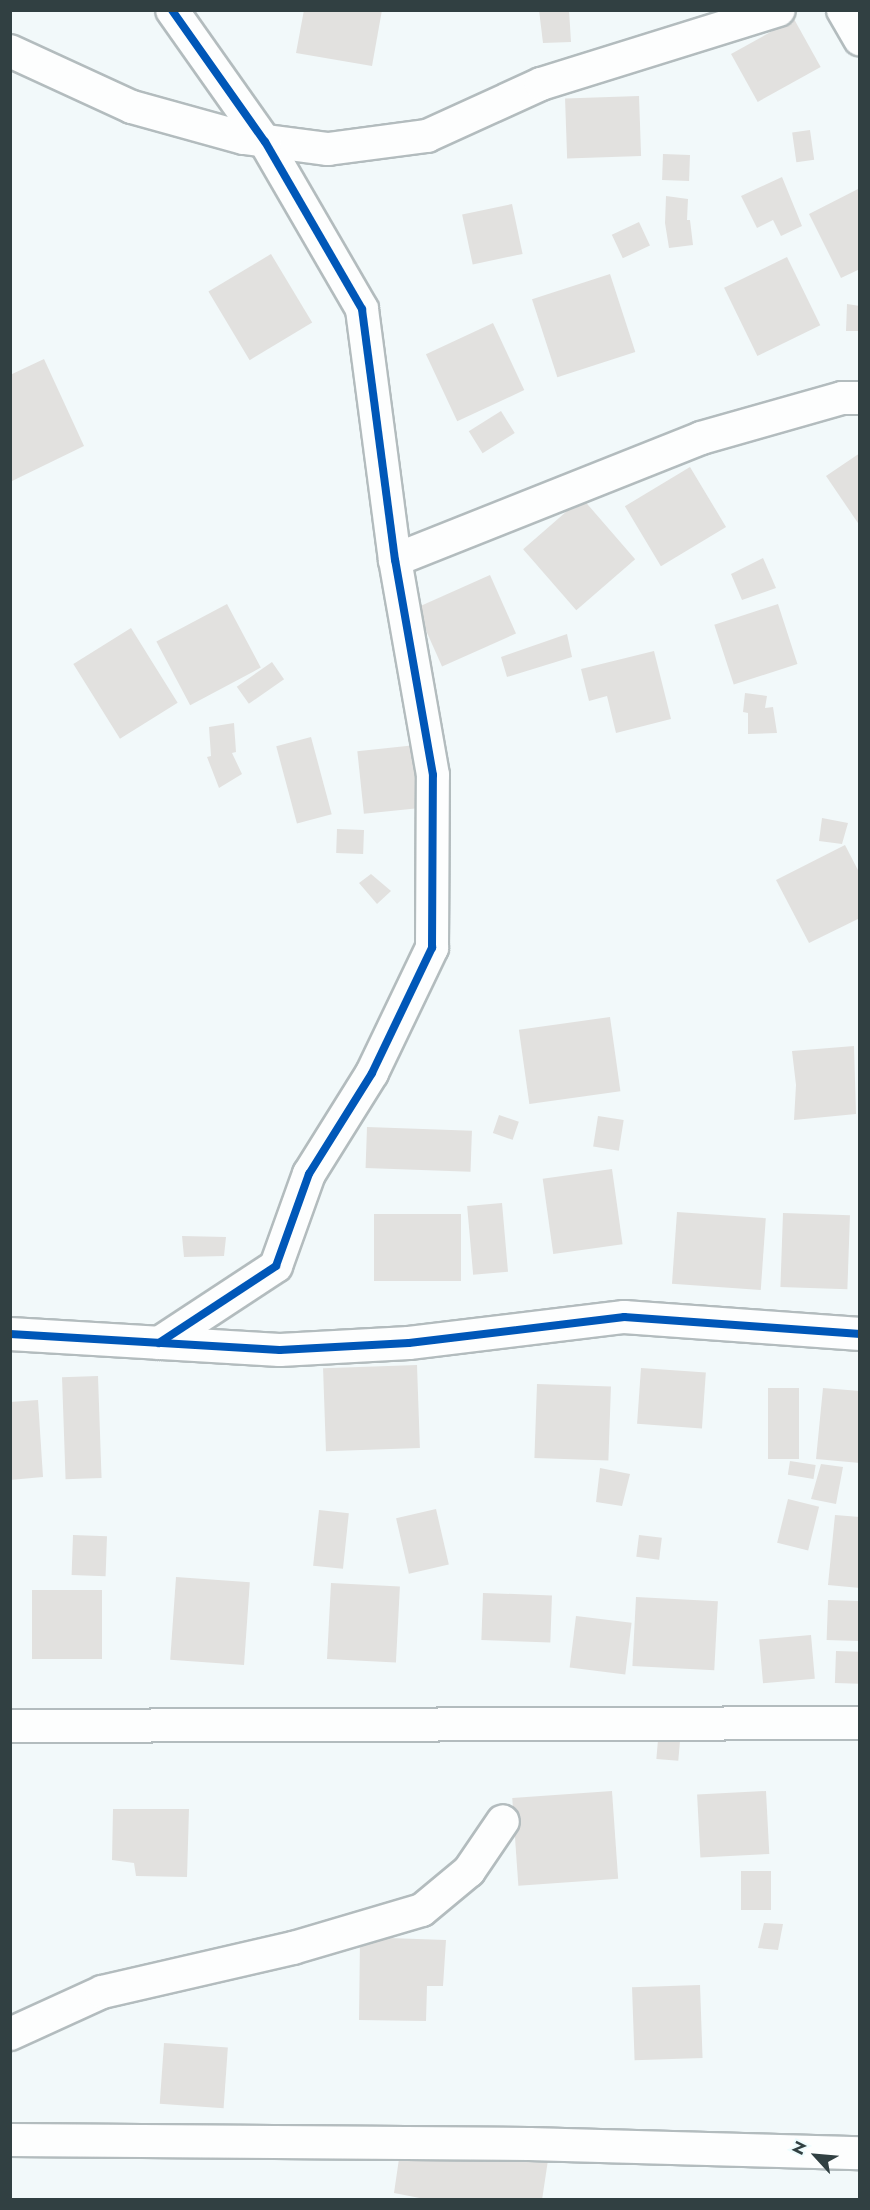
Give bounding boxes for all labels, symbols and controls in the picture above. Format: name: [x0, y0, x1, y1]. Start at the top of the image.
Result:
north arrow: [786, 2126, 846, 2186]
text: N: [786, 2137, 812, 2159]

